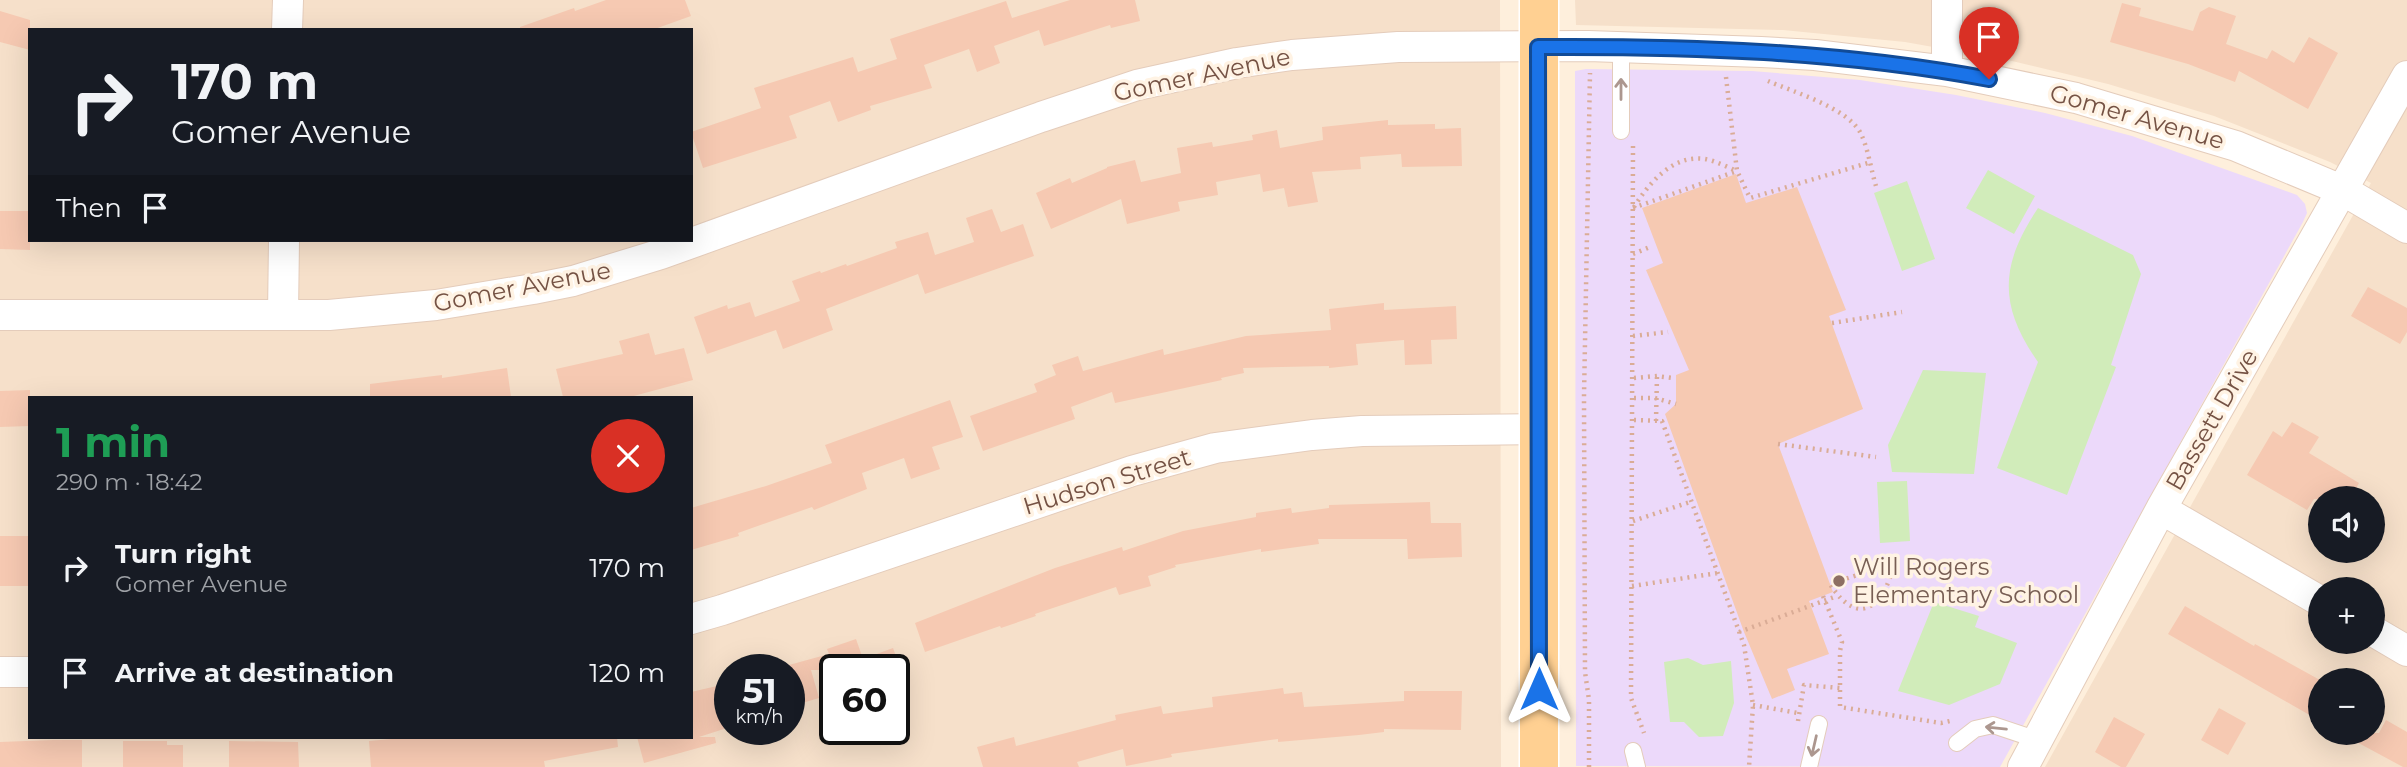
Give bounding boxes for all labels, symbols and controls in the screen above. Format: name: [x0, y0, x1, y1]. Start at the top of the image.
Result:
pin: [1959, 7, 2019, 79]
icon: arrive: [1970, 18, 2008, 56]
street label: Gomer Avenue: [1111, 42, 1293, 107]
text: 170 m: [171, 52, 318, 111]
icon: right: [56, 56, 147, 147]
one-way arrow: [1614, 78, 1628, 101]
street label: Gomer Avenue: [2047, 78, 2228, 155]
text: Gomer Avenue: [171, 112, 411, 151]
icon: arrive: [136, 189, 174, 227]
text: Then: [56, 192, 122, 224]
street label: Gomer Avenue: [431, 255, 613, 318]
street label: Bassett Drive: [2159, 344, 2264, 496]
text: 1 min: [56, 416, 170, 468]
button: close: [591, 419, 665, 493]
street label: Hudson Street: [1020, 442, 1194, 521]
text: 290 m · 18:42: [56, 468, 203, 496]
map controls: [2308, 486, 2385, 745]
button: sound: [2308, 486, 2385, 563]
text: Turn right: [115, 538, 251, 570]
icon: right: [56, 549, 94, 587]
text: 170 m: [589, 552, 665, 584]
place label: Will Rogers Elementary School: [1853, 552, 2079, 609]
text: Gomer Avenue: [115, 570, 288, 598]
marker: Will Rogers Elementary School: [1831, 573, 1847, 589]
button: +: [2308, 577, 2385, 654]
position arrow: [1502, 652, 1576, 726]
icon: arrive: [56, 654, 94, 692]
speed limit sign: 60: [819, 654, 910, 745]
text: Arrive at destination: [115, 657, 394, 689]
text: 120 m: [589, 657, 665, 689]
button: −: [2308, 668, 2385, 745]
text: 51: [742, 669, 777, 712]
text: km/h: [735, 706, 784, 728]
one-way arrow: [1985, 721, 2008, 734]
one-way arrow: [1807, 734, 1820, 757]

